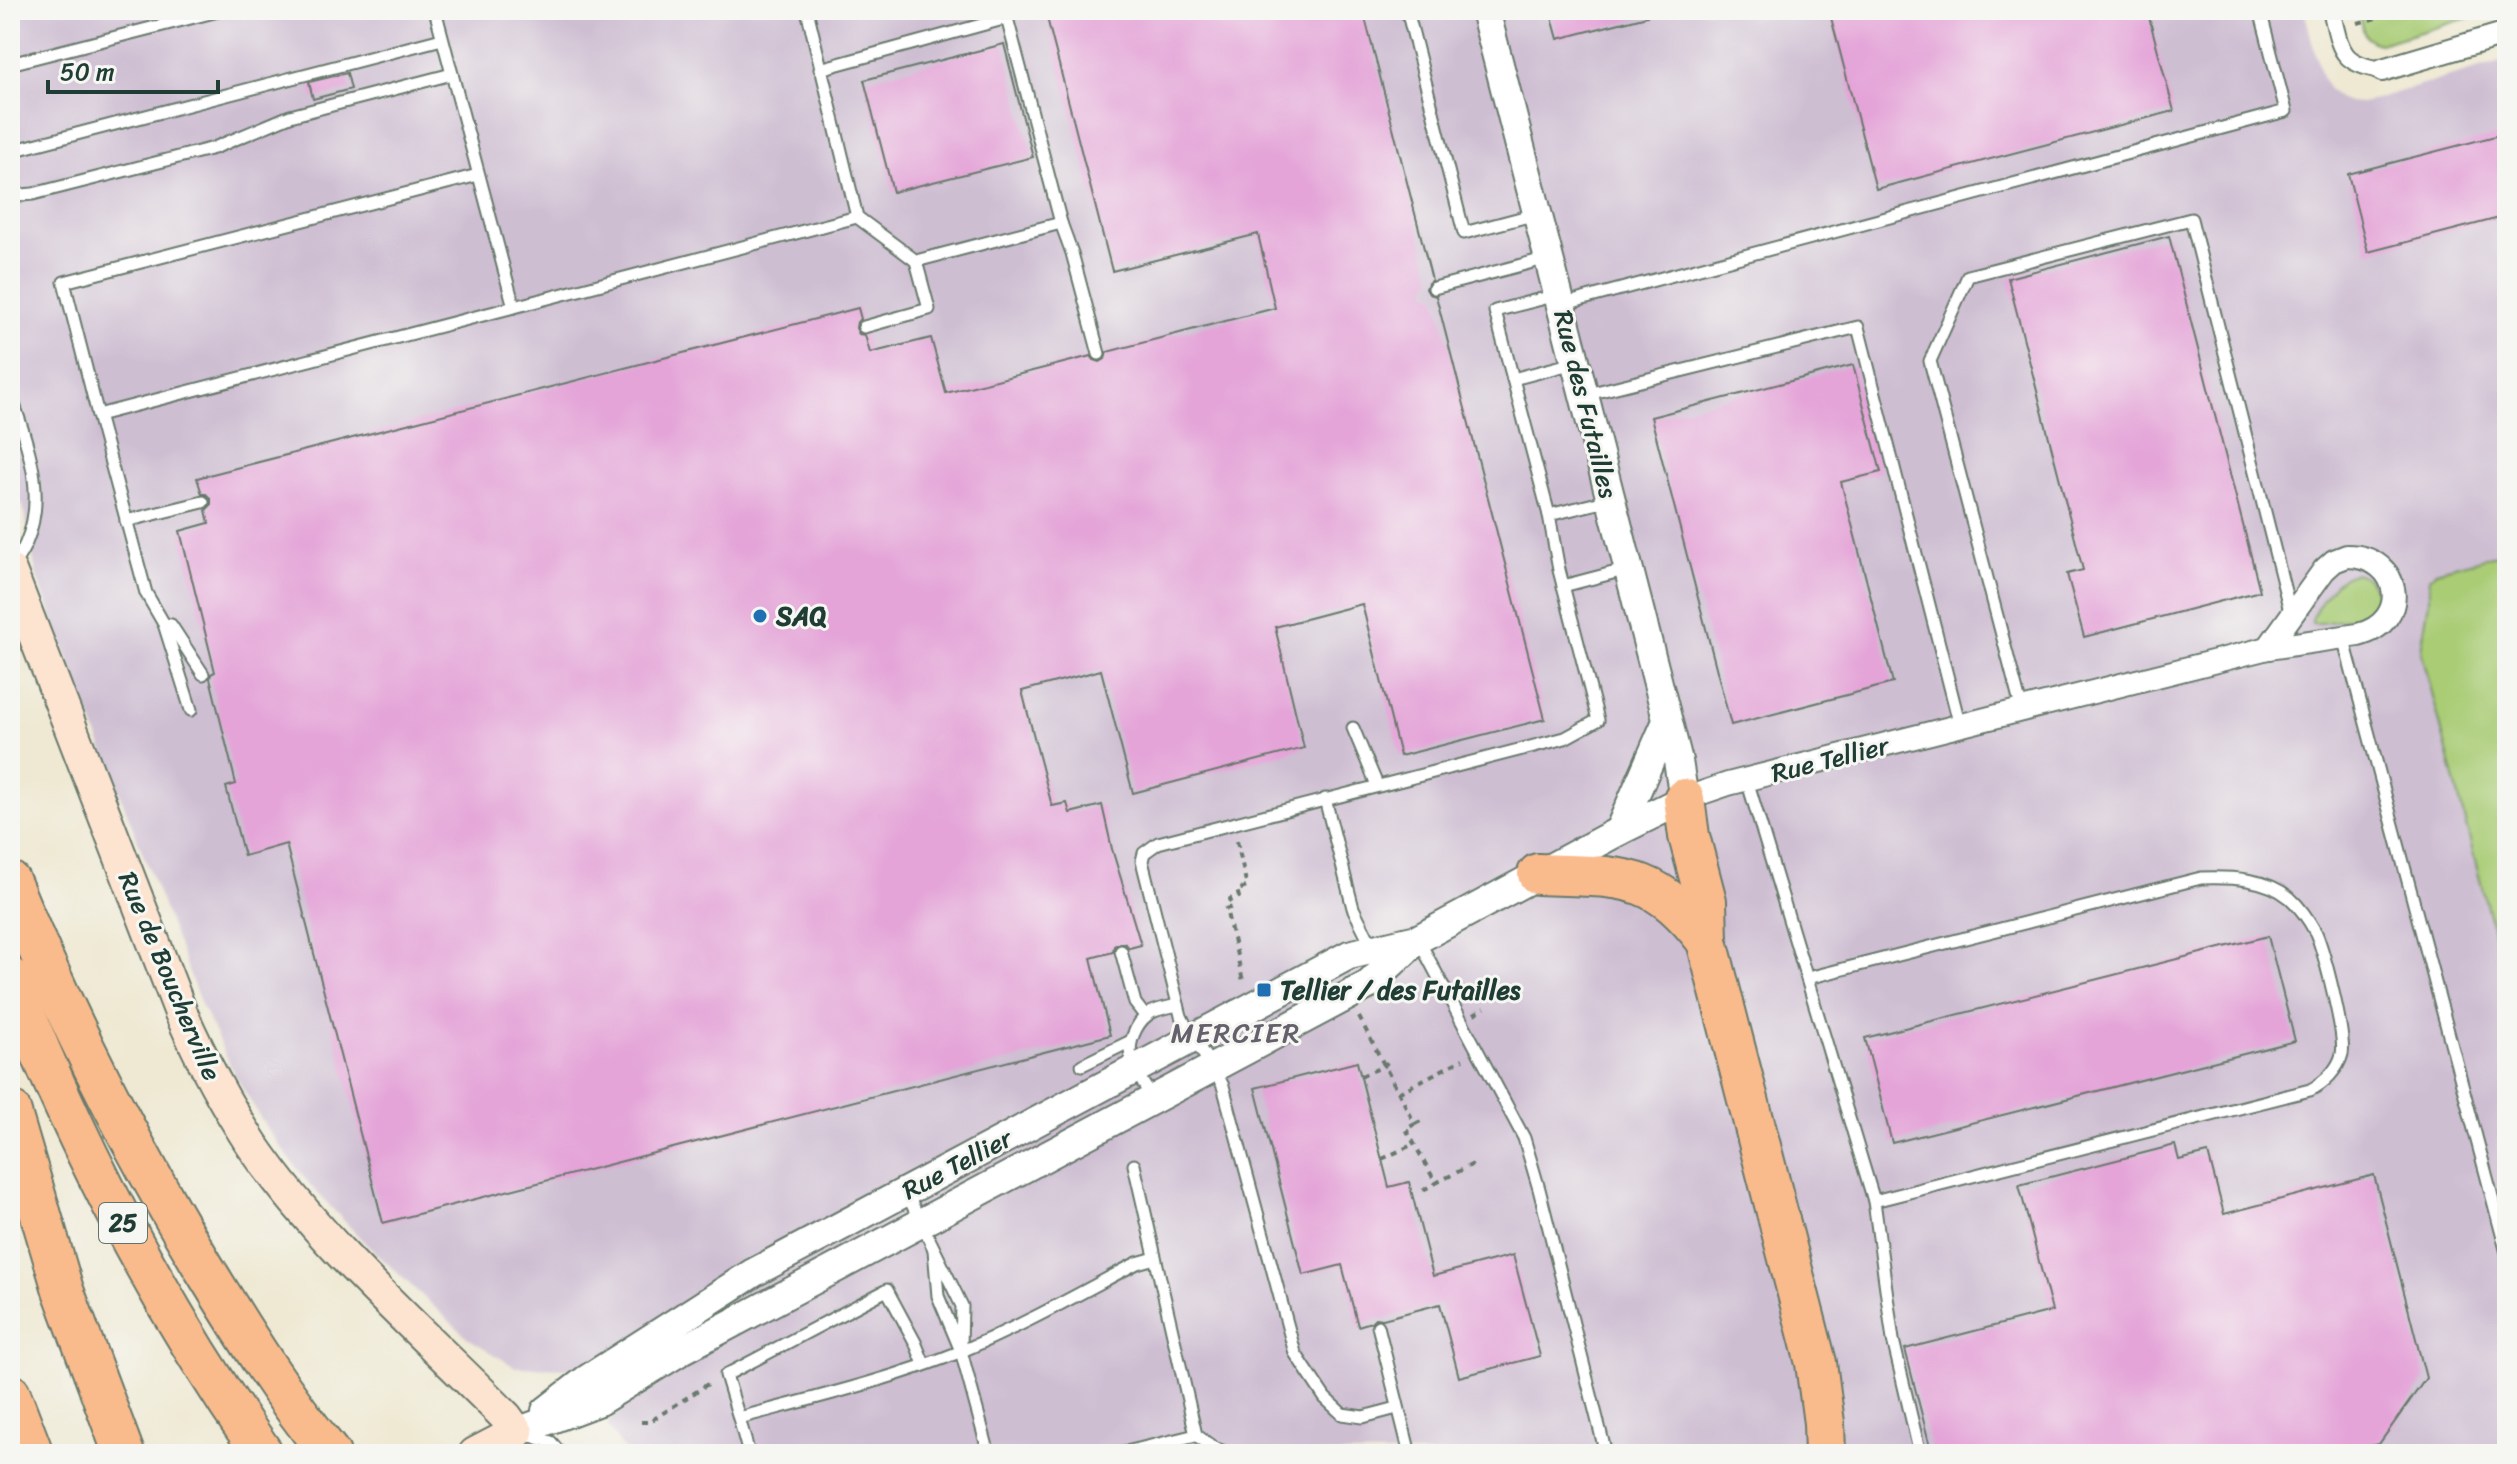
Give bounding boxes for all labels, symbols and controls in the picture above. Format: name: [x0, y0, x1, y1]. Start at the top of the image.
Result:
scale bar: [48, 44, 218, 94]
text: 50 m: [60, 51, 115, 93]
street label: Rue des Futailles: [1540, 305, 1632, 503]
place label: SAQ: [775, 593, 826, 639]
marker: SAQ: [751, 607, 769, 625]
street label: Rue Tellier: [1766, 722, 1895, 796]
street label: Rue de Boucherville: [105, 864, 235, 1088]
place label: Tellier / des Futailles: [1280, 967, 1522, 1013]
marker: Tellier / des Futailles: [1255, 981, 1273, 999]
district label: MERCIER: [1171, 1008, 1301, 1057]
street label: Rue Tellier: [893, 1115, 1022, 1212]
road number: 25: [99, 1203, 147, 1243]

